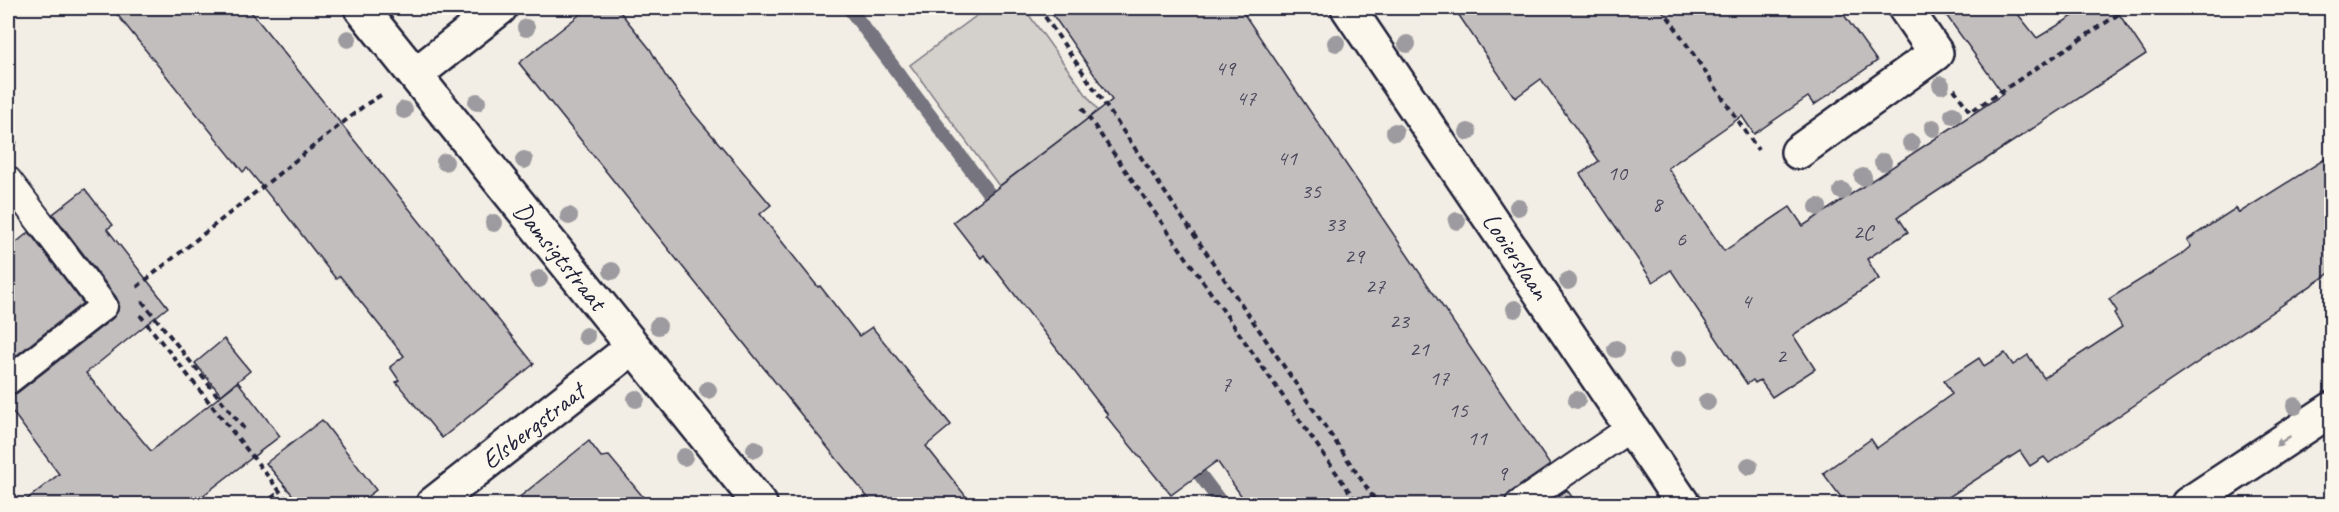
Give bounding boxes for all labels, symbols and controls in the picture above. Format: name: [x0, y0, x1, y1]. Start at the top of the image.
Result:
house number: 49: [1215, 54, 1237, 82]
house number: 47: [1236, 84, 1257, 112]
house number: 41: [1277, 144, 1298, 172]
house number: 10: [1607, 159, 1629, 187]
house number: 35: [1301, 177, 1322, 205]
house number: 8: [1652, 190, 1664, 218]
street label: Damsigtstraat: [506, 195, 615, 319]
street label: Looierslaan: [1475, 206, 1558, 307]
house number: 33: [1325, 210, 1347, 238]
house number: 2C: [1853, 218, 1876, 246]
house number: 6: [1676, 225, 1687, 253]
house number: 29: [1344, 242, 1366, 270]
house number: 27: [1365, 272, 1386, 300]
house number: 4: [1741, 287, 1753, 315]
house number: 23: [1389, 307, 1411, 335]
house number: 21: [1409, 335, 1430, 363]
house number: 2: [1776, 342, 1788, 370]
house number: 17: [1429, 364, 1450, 392]
house number: 7: [1221, 370, 1232, 398]
street label: Elsbergstraat: [475, 373, 594, 477]
house number: 15: [1448, 396, 1469, 424]
house number: 11: [1467, 424, 1488, 452]
one-way arrow: [2275, 436, 2291, 447]
house number: 9: [1497, 459, 1509, 487]

